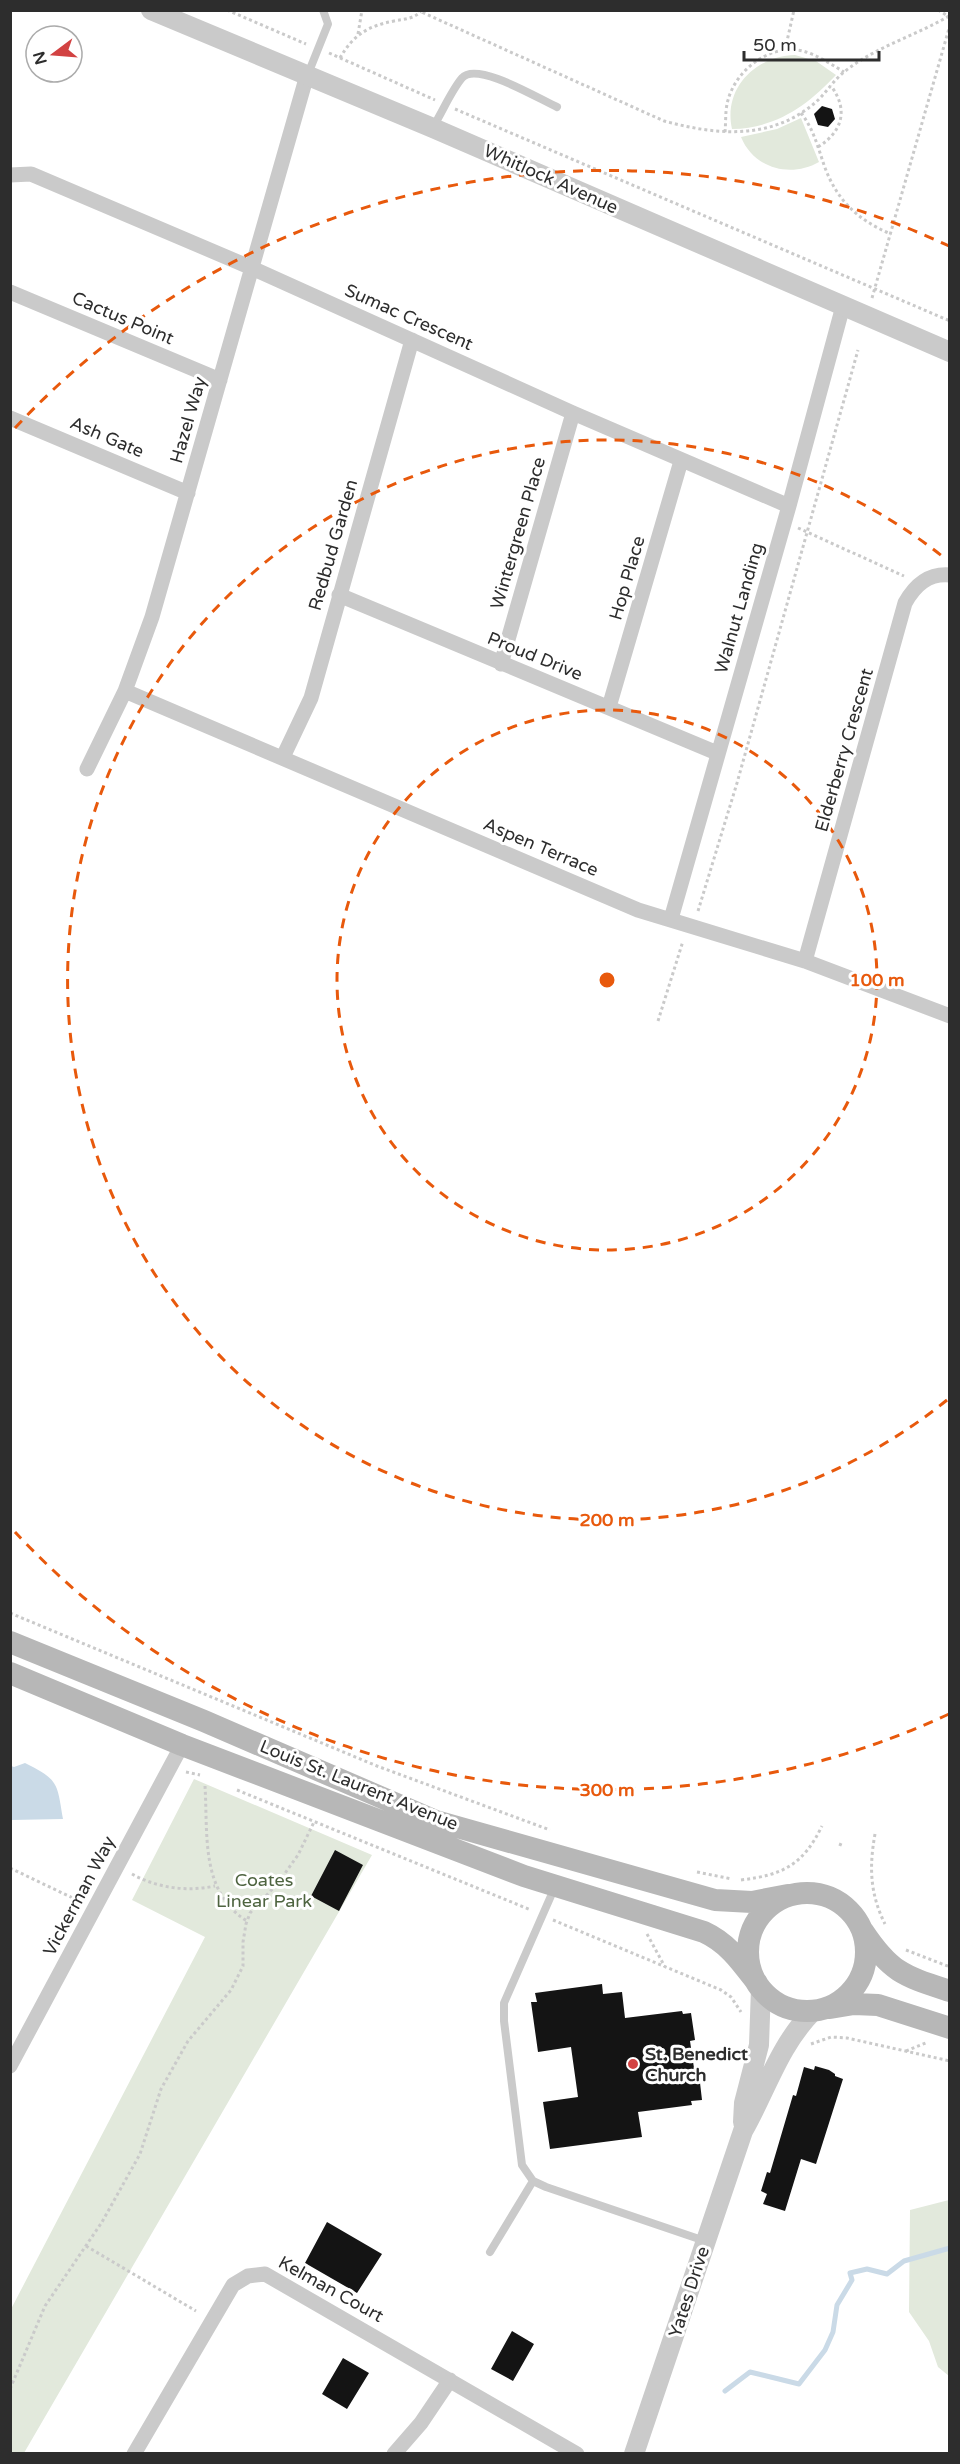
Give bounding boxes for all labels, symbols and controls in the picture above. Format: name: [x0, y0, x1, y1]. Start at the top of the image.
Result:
north arrow: [24, 24, 84, 84]
scale bar: [744, 24, 879, 62]
text: 50 m: [753, 34, 797, 56]
text: N: [29, 49, 52, 67]
street label: Whitlock Avenue: [481, 140, 621, 218]
street label: Sumac Crescent: [341, 279, 477, 355]
street label: Cactus Point: [69, 287, 177, 349]
street label: Hazel Way: [165, 374, 211, 466]
street label: Ash Gate: [67, 412, 147, 462]
street label: Wintergreen Place: [486, 454, 550, 612]
street label: Redbud Garden: [304, 477, 362, 613]
street label: Hop Place: [604, 533, 650, 623]
street label: Walnut Landing: [710, 540, 768, 676]
street label: Proud Drive: [484, 627, 586, 685]
street label: Elderberry Crescent: [810, 666, 878, 834]
street label: Aspen Terrace: [480, 813, 602, 881]
text: 100 m: [849, 969, 905, 991]
centre of rings: [597, 970, 617, 990]
text: 200 m: [579, 1509, 635, 1531]
street label: Louis St. Laurent Avenue: [257, 1735, 461, 1835]
text: 300 m: [579, 1779, 635, 1801]
street label: Vickerman Way: [38, 1832, 120, 1960]
park label: Coates Linear Park: [216, 1869, 312, 1912]
place label: St. Benedict Church: [645, 2043, 748, 2086]
marker: St. Benedict Church: [626, 2057, 640, 2071]
street label: Yates Drive: [664, 2244, 714, 2340]
street label: Kelman Court: [275, 2251, 388, 2327]

